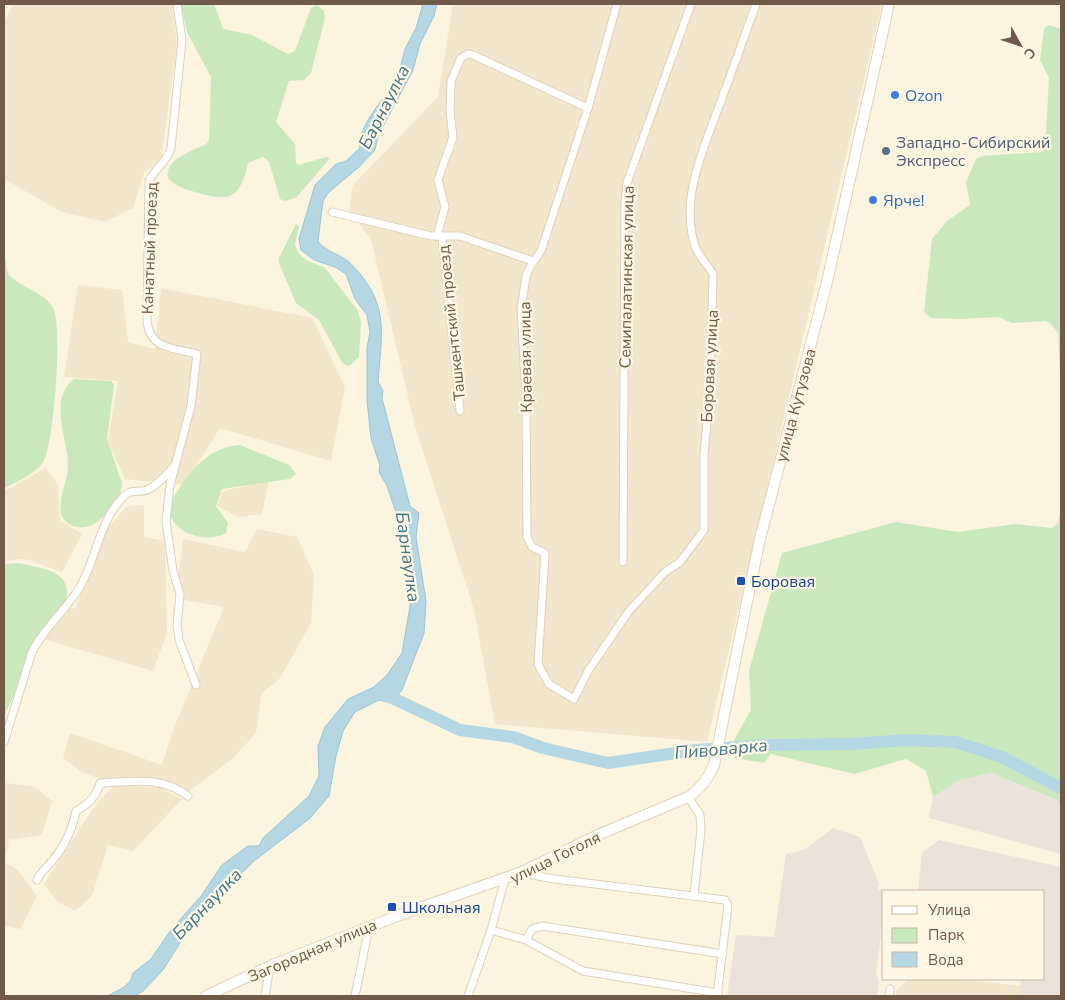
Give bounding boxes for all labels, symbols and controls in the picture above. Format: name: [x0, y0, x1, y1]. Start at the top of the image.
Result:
north arrow: [995, 20, 1045, 70]
text: С: [1019, 43, 1040, 63]
water label: Барнаулка: [353, 61, 415, 153]
place label: Ozon: [905, 85, 943, 107]
marker: Ozon: [889, 89, 901, 101]
place label: Западно-Сибирский Экспресс: [896, 132, 1050, 172]
marker: Западно-Сибирский Экспресс: [880, 145, 892, 157]
street label: Канатный проезд: [137, 181, 163, 315]
street label: Семипалатинская улица: [614, 185, 640, 369]
place label: Ярче!: [883, 190, 924, 212]
marker: Ярче!: [867, 194, 879, 206]
street label: Ташкентский проезд: [433, 244, 471, 402]
street label: Краевая улица: [514, 301, 538, 413]
street label: Боровая улица: [696, 309, 724, 423]
street label: улица Кутузова: [770, 346, 822, 465]
water label: Барнаулка: [390, 510, 426, 604]
place label: Боровая: [751, 571, 815, 593]
marker: Боровая: [735, 575, 747, 587]
water label: Пивоварка: [673, 733, 769, 765]
street label: улица Гоголя: [506, 826, 604, 889]
water label: Барнаулка: [167, 863, 247, 945]
legend: [882, 890, 1045, 980]
place label: Школьная: [402, 897, 481, 919]
text: Улица: [927, 900, 971, 920]
marker: Школьная: [386, 901, 398, 913]
street label: Загородная улица: [244, 914, 380, 988]
text: Парк: [928, 925, 964, 945]
text: Вода: [928, 950, 964, 970]

